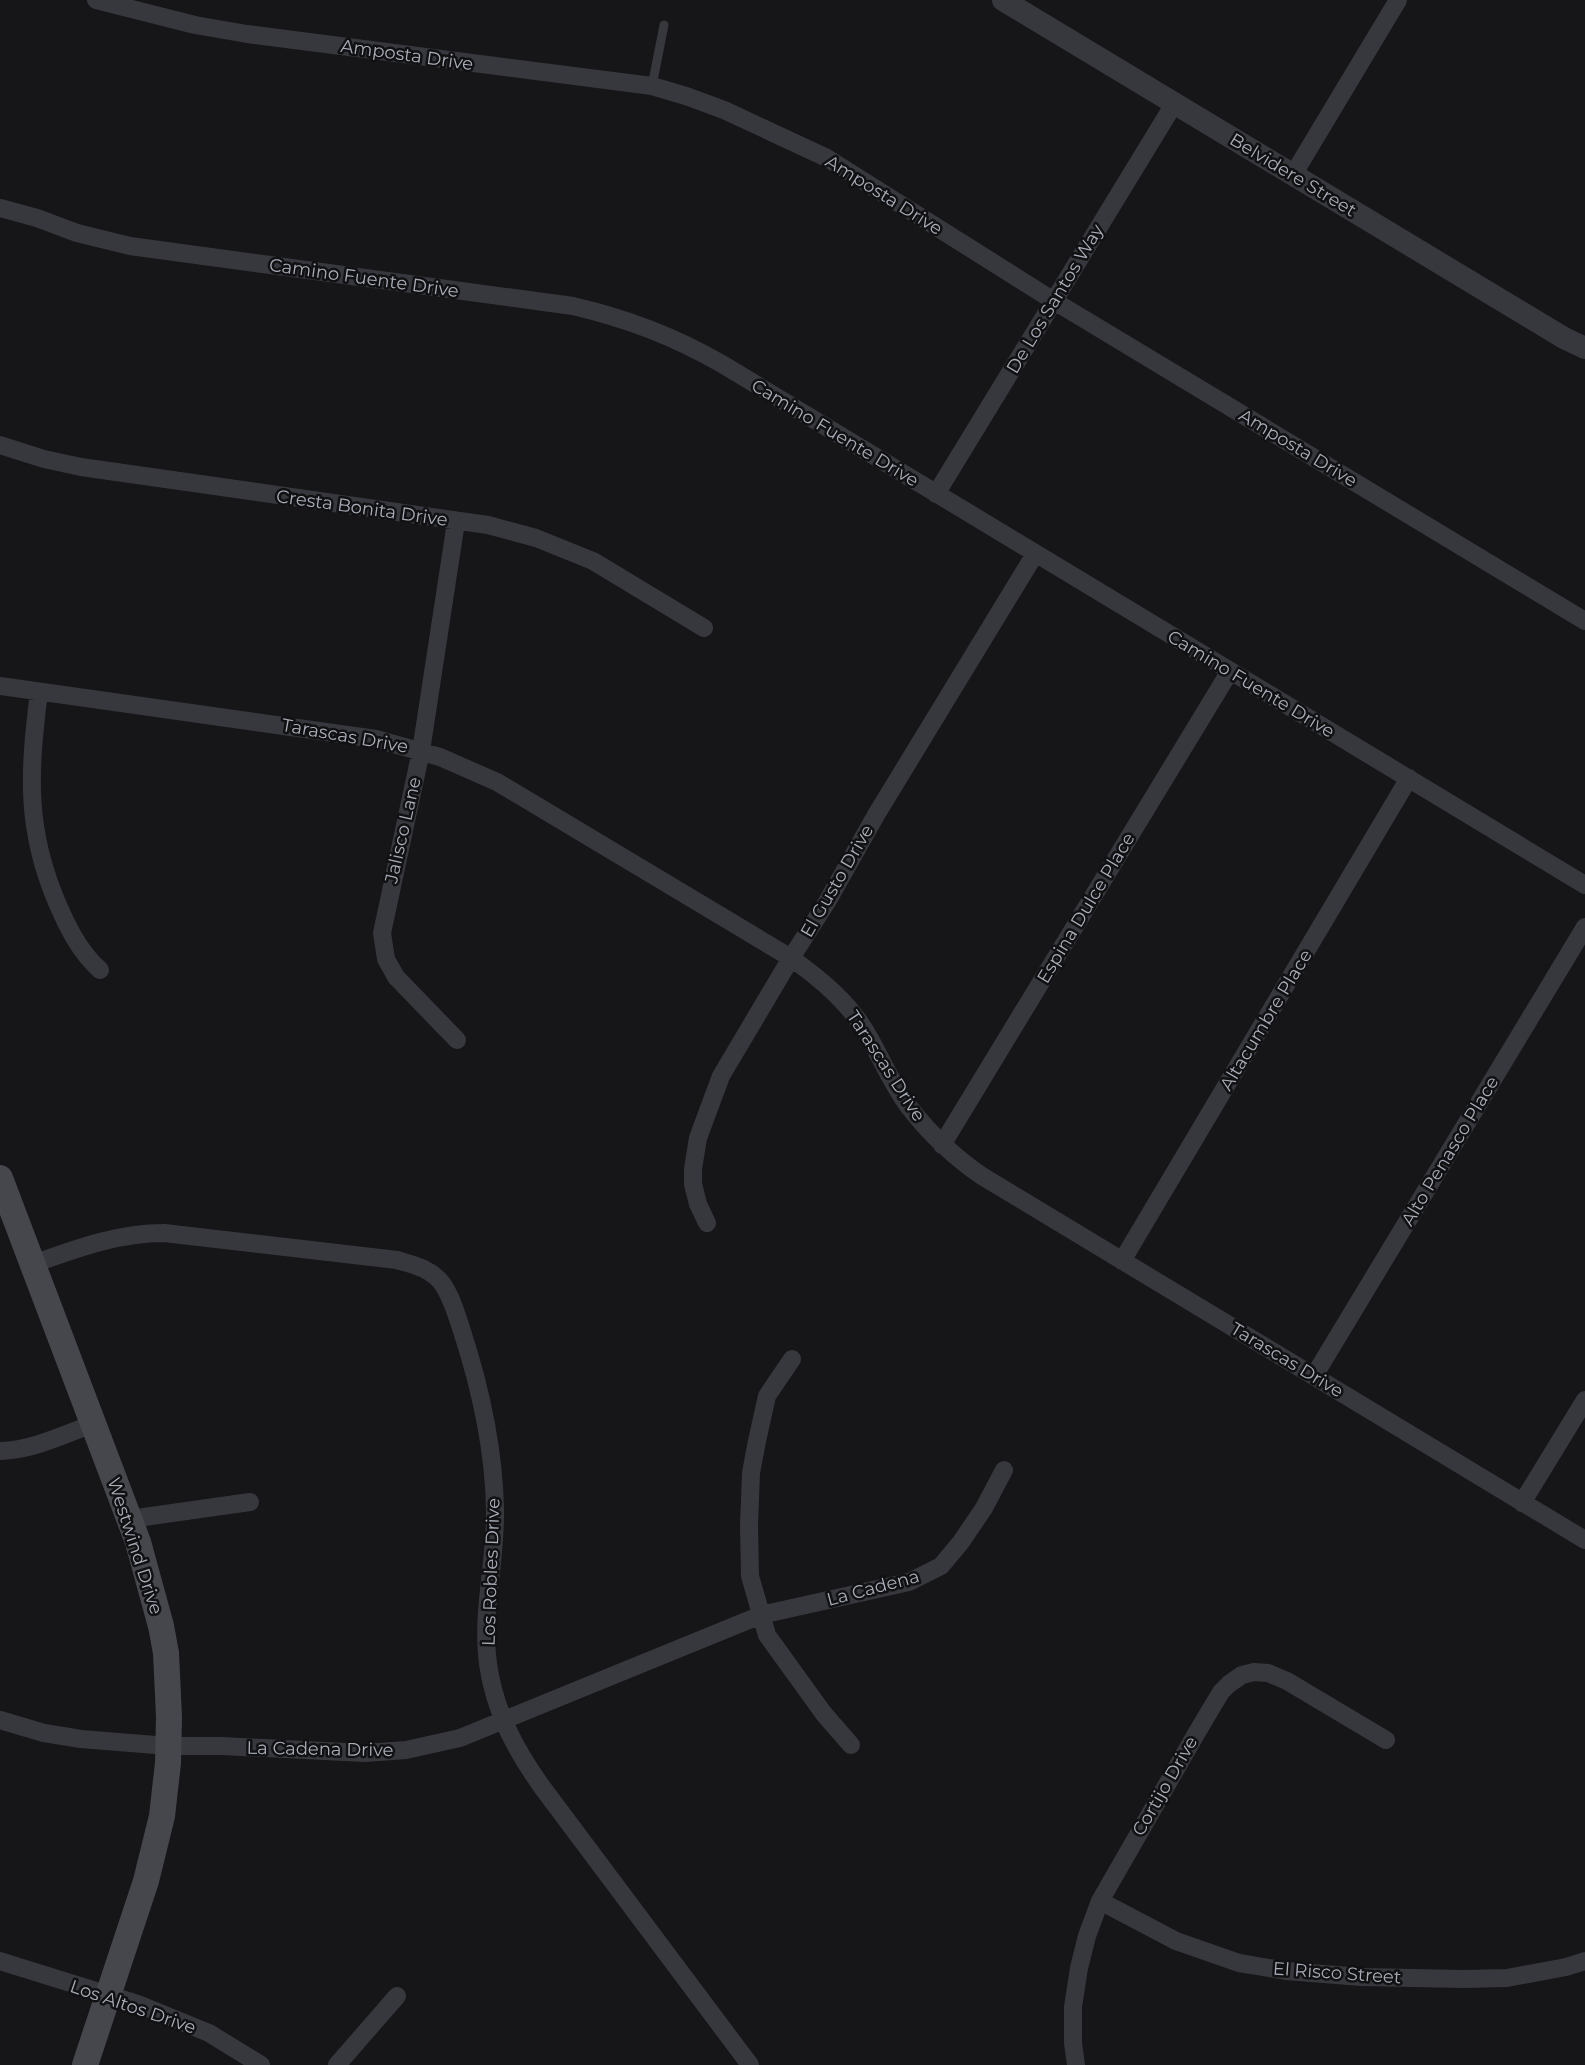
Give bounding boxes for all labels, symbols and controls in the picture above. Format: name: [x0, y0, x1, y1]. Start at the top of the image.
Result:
street label: Amposta Drive: [339, 35, 475, 75]
street label: Belvidere Street: [1226, 128, 1360, 222]
street label: Amposta Drive: [821, 150, 947, 240]
street label: De Los Santos Way: [1002, 220, 1108, 378]
street label: Camino Fuente Drive: [268, 254, 460, 302]
street label: Camino Fuente Drive: [747, 374, 923, 492]
street label: Amposta Drive: [1235, 404, 1361, 492]
street label: Cresta Bonita Drive: [275, 485, 449, 531]
street label: Camino Fuente Drive: [1163, 625, 1339, 743]
street label: Tarascas Drive: [280, 714, 410, 758]
street label: Jalisco Lane: [380, 775, 426, 886]
street label: El Gusto Drive: [796, 821, 878, 941]
street label: Espina Dulce Place: [1032, 829, 1140, 987]
street label: Altacumbre Place: [1215, 945, 1317, 1094]
street label: Tarascas Drive: [842, 1006, 930, 1126]
street label: Alto Penasco Place: [1397, 1072, 1504, 1230]
street label: Tarascas Drive: [1227, 1318, 1348, 1402]
street label: Westwind Drive: [102, 1475, 168, 1617]
street label: Los Robles Drive: [477, 1497, 505, 1646]
street label: La Cadena: [824, 1565, 922, 1611]
street label: Cortijo Drive: [1128, 1732, 1202, 1840]
street label: La Cadena Drive: [246, 1737, 394, 1761]
street label: El Risco Street: [1272, 1958, 1402, 1988]
street label: Los Altos Drive: [67, 1975, 199, 2039]

